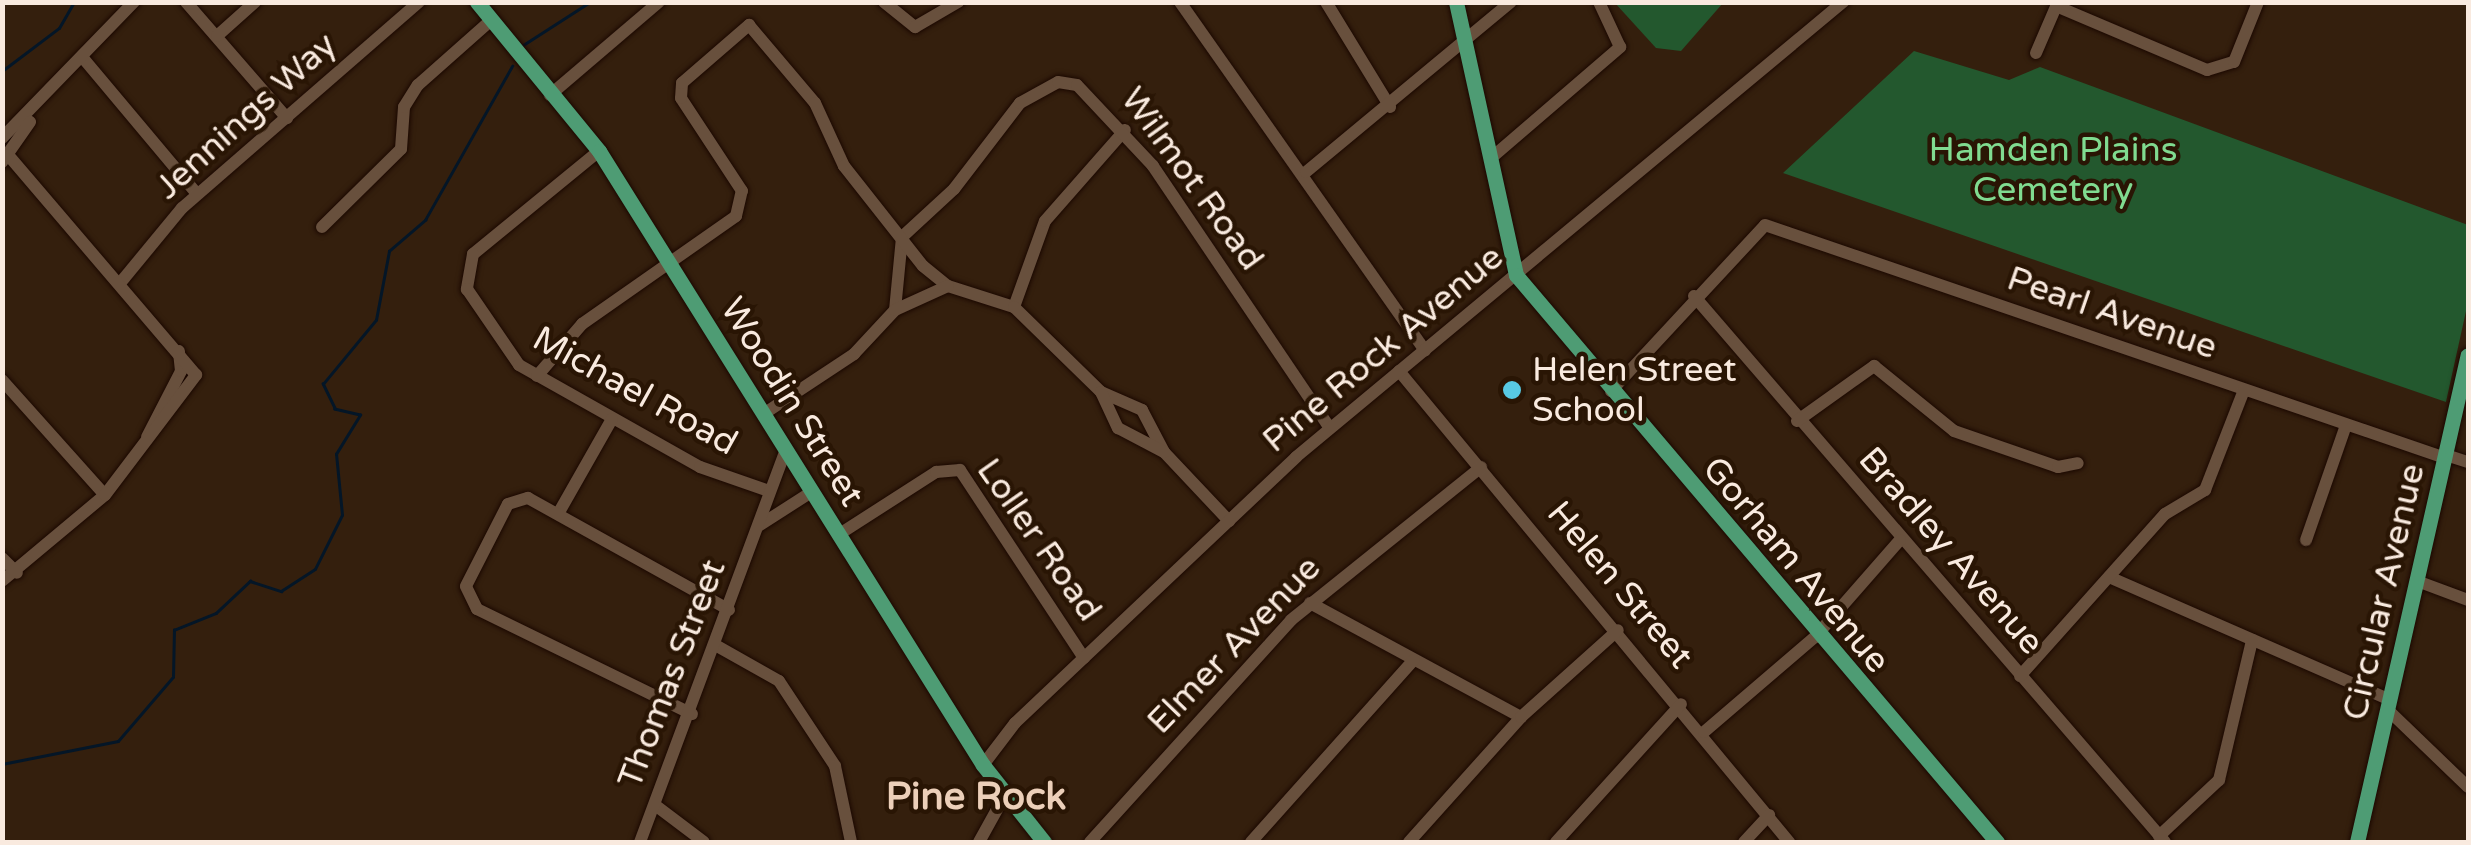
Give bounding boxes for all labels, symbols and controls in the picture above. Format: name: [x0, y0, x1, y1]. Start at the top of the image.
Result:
street label: Jennings Way: [147, 24, 345, 208]
street label: Wilmot Road: [1111, 79, 1273, 279]
park label: Hamden Plains Cemetery: [1928, 129, 2178, 211]
street label: Pine Rock Avenue: [1254, 236, 1512, 462]
street label: Pearl Avenue: [2002, 257, 2222, 369]
street label: Woodin Street: [711, 290, 873, 514]
street label: Michael Road: [525, 318, 745, 464]
place label: Helen Street School: [1532, 349, 1737, 431]
marker: Helen Street School: [1501, 379, 1523, 401]
street label: Bradley Avenue: [1850, 439, 2052, 663]
street label: Gorham Avenue: [1694, 449, 1898, 681]
street label: Loller Road: [968, 450, 1110, 630]
street label: Circular Avenue: [2334, 460, 2434, 724]
street label: Helen Street: [1538, 493, 1702, 677]
street label: Elmer Avenue: [1139, 547, 1329, 743]
street label: Thomas Street: [609, 554, 735, 794]
district label: Pine Rock: [886, 775, 1066, 821]

